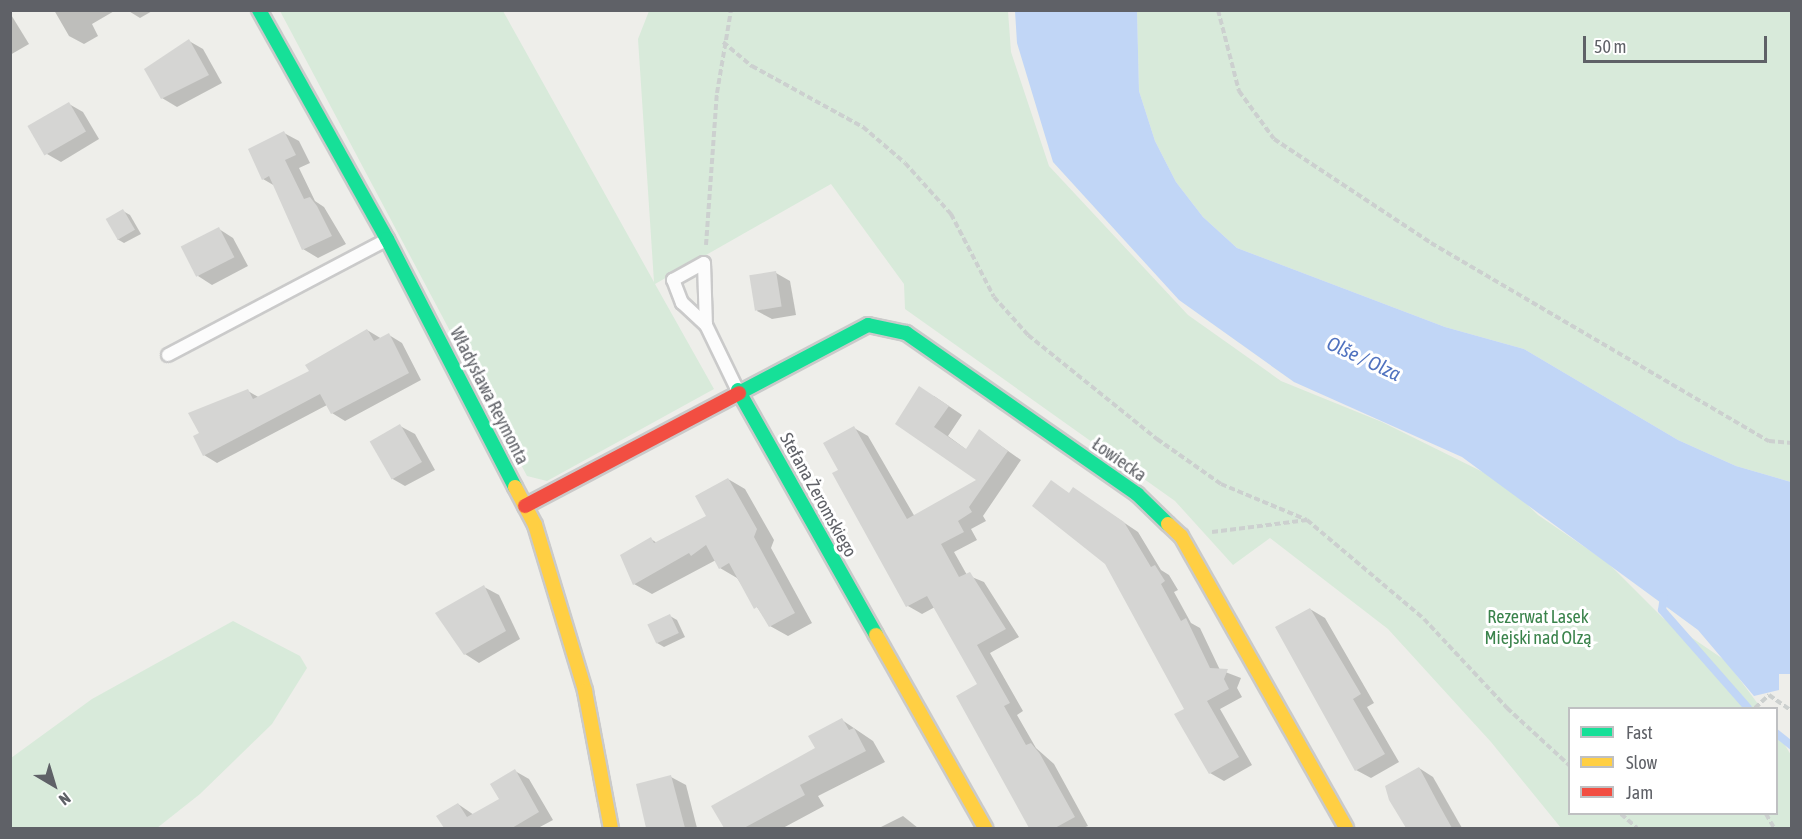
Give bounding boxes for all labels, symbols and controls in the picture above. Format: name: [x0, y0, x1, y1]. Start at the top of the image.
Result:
scale bar: [1586, 24, 1770, 62]
text: 50 m: [1594, 36, 1626, 57]
street label: Władysława Reymonta: [445, 324, 533, 468]
water label: Olše / Olza: [1323, 331, 1405, 385]
street label: Stefana Żeromskiego: [775, 429, 861, 561]
street label: Łowiecka: [1088, 434, 1150, 486]
park label: Rezerwat Lasek Miejski nad Olzą: [1484, 607, 1592, 650]
legend: [1568, 707, 1778, 815]
text: Fast: [1626, 722, 1653, 743]
text: Slow: [1626, 752, 1657, 773]
north arrow: [24, 755, 84, 815]
text: Jam: [1626, 782, 1653, 803]
text: N: [56, 789, 74, 809]

